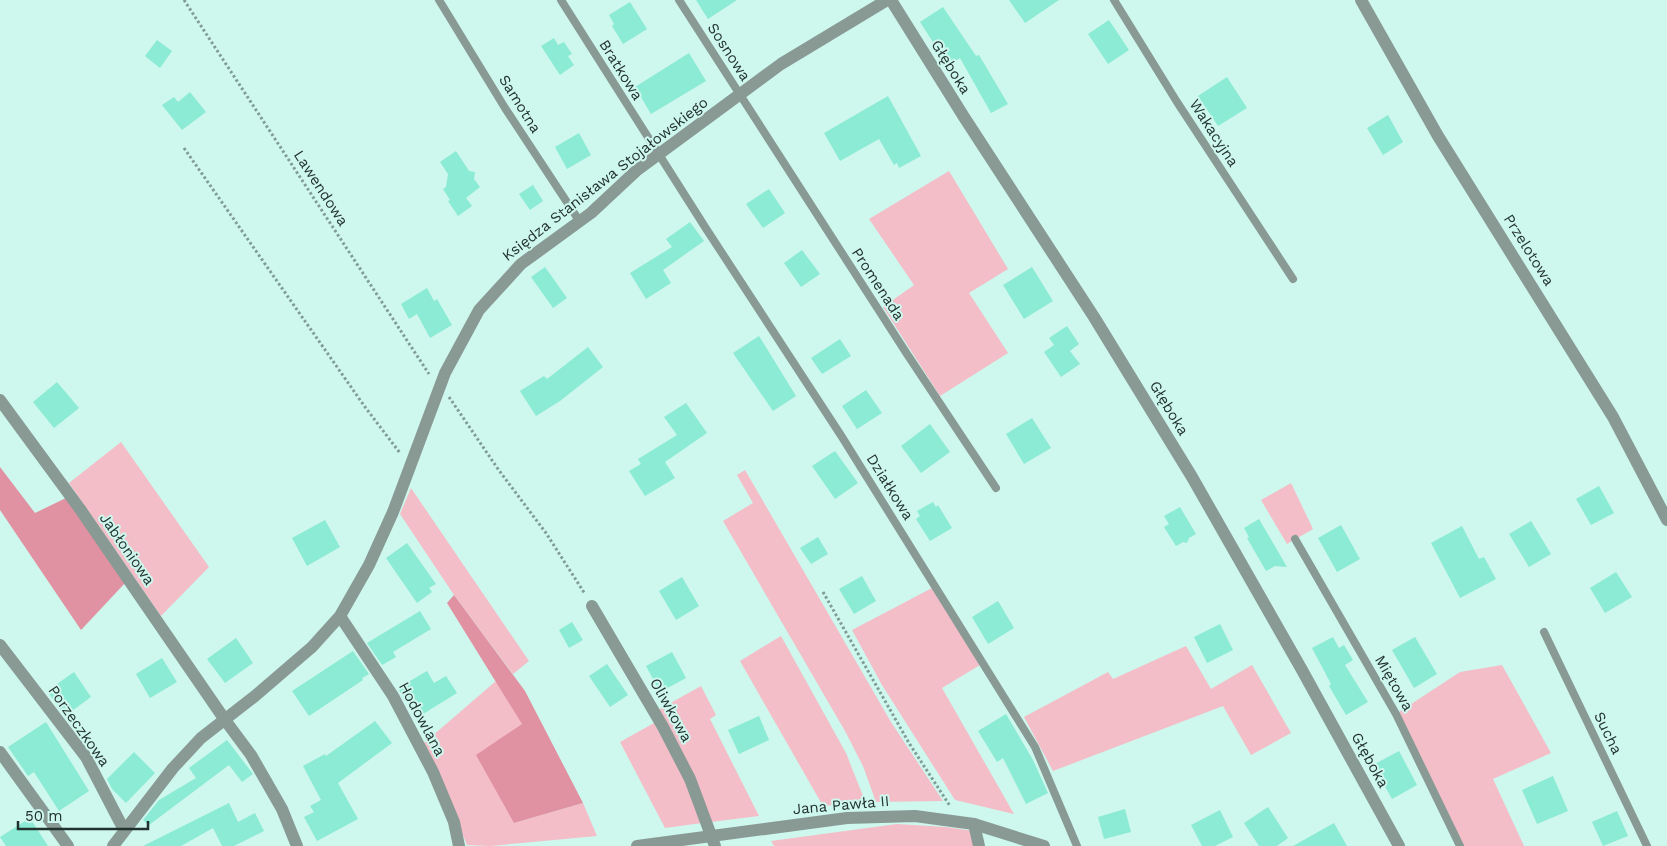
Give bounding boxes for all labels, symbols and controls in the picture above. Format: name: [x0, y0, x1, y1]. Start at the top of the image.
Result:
street label: Sosnowa: [704, 20, 755, 85]
street label: Bratkowa: [595, 36, 647, 104]
street label: Głęboka: [927, 37, 975, 98]
street label: Samotna: [495, 72, 545, 137]
street label: Księdza Stanisława Stojałowskiego: [499, 93, 711, 265]
street label: Wakacyjna: [1186, 96, 1243, 171]
street label: Lawendowa: [290, 147, 352, 230]
street label: Przelotowa: [1500, 211, 1558, 290]
street label: Promenada: [848, 244, 908, 324]
street label: Głęboka: [1146, 377, 1193, 439]
street label: Działkowa: [863, 451, 918, 524]
street label: Jabłoniowa: [96, 510, 159, 589]
street label: Miętowa: [1371, 652, 1417, 714]
street label: Oliwkowa: [646, 675, 696, 746]
street label: Hodowlana: [395, 679, 449, 760]
street label: Porzeczkowa: [44, 682, 114, 770]
street label: Sucha: [1590, 709, 1626, 758]
street label: Głęboka: [1347, 729, 1393, 791]
street label: Jana Pawła II: [792, 792, 890, 818]
scale bar: [18, 798, 148, 830]
text: 50 m: [25, 807, 62, 825]

